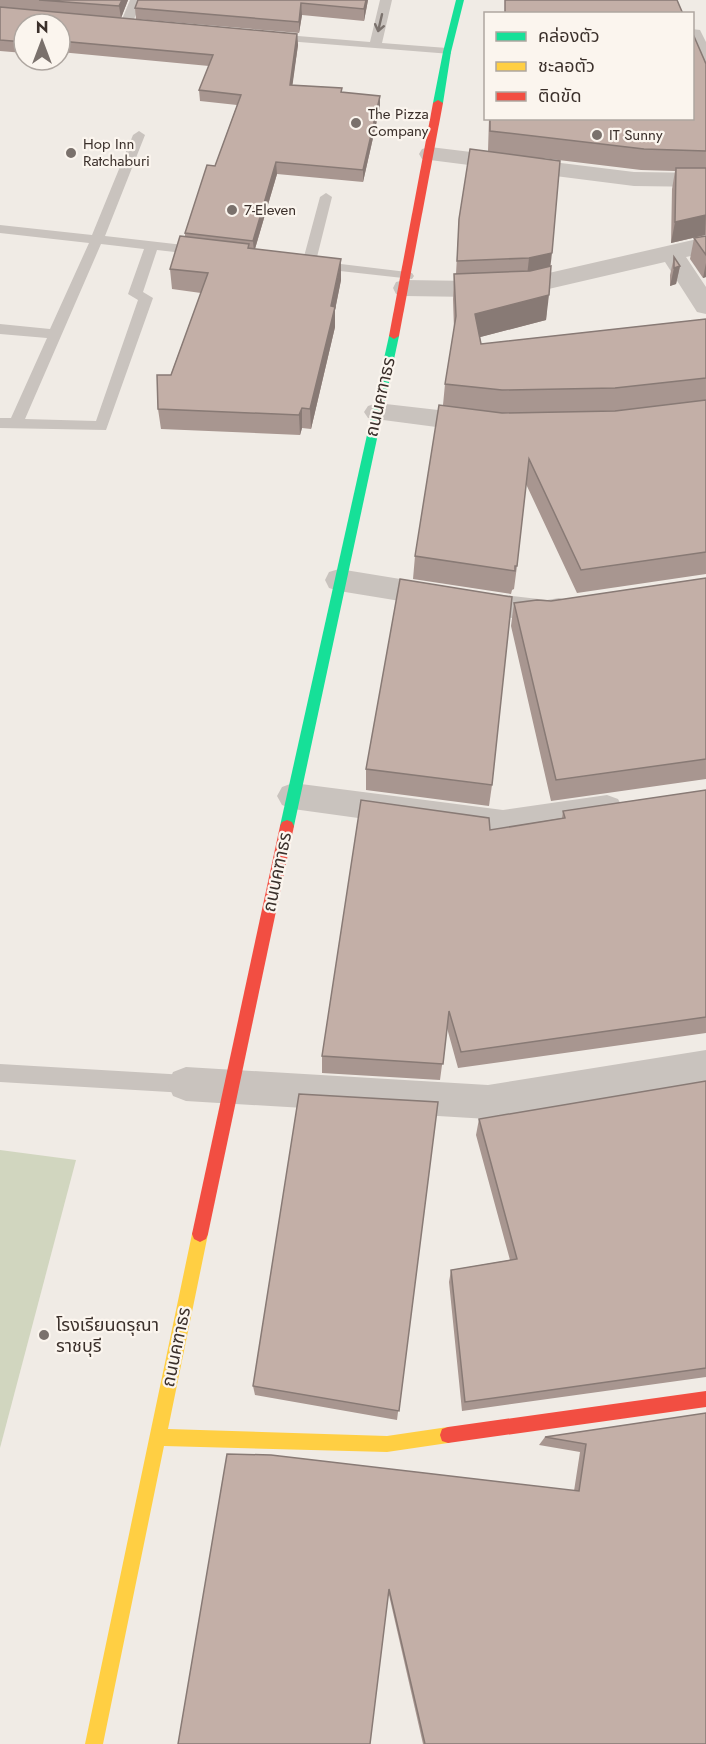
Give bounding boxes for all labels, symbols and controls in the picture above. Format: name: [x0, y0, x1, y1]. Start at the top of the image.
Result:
north arrow: [12, 12, 72, 72]
legend: [484, 12, 694, 120]
one-way arrow: [374, 13, 386, 32]
text: N: [36, 16, 48, 39]
text: คล่องตัว: [538, 23, 600, 49]
text: ชะลอตัว: [538, 53, 595, 79]
text: ติดขัด: [538, 83, 581, 109]
place label: The Pizza Company: [368, 103, 429, 142]
marker: The Pizza Company: [349, 116, 363, 130]
place label: IT Sunny: [609, 124, 663, 146]
marker: IT Sunny: [590, 128, 604, 142]
place label: Hop Inn Ratchaburi: [83, 133, 150, 172]
marker: Hop Inn Ratchaburi: [64, 146, 78, 160]
place label: 7-Eleven: [244, 199, 296, 221]
marker: 7-Eleven: [225, 203, 239, 217]
street label: ถนนคฑาธร: [358, 354, 402, 439]
street label: ถนนคฑาธร: [256, 829, 298, 914]
street label: ถนนคฑาธร: [155, 1304, 197, 1389]
place label: โรงเรียนดรุณา ราชบุรี: [56, 1312, 159, 1359]
marker: โรงเรียนดรุณา ราชบุรี: [37, 1328, 51, 1342]

